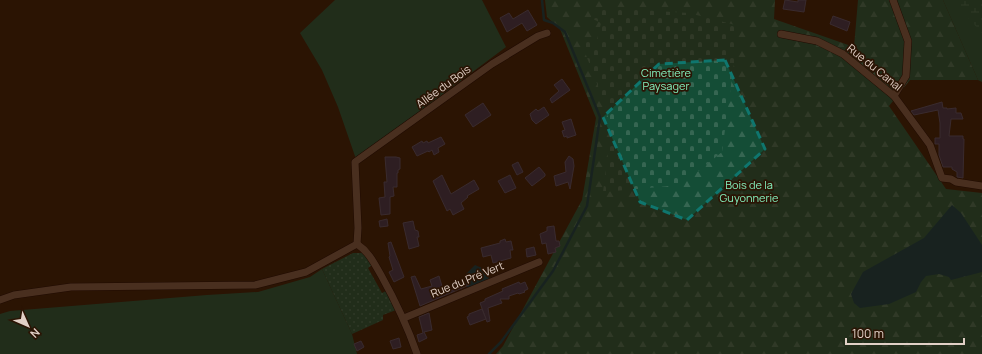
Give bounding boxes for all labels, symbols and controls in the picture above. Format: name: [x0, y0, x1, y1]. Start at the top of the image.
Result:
street label: Rue du Canal: [844, 40, 906, 94]
street label: Allée du Bois: [413, 61, 473, 111]
park label: Cimetière Paysager: [641, 65, 691, 93]
park label: Bois de la Guyonnerie: [720, 177, 779, 205]
street label: Rue du Pré Vert: [428, 258, 506, 300]
north arrow: [8, 306, 48, 346]
scale bar: [846, 320, 964, 346]
text: N: [27, 325, 44, 342]
text: 100 m: [852, 325, 884, 342]

